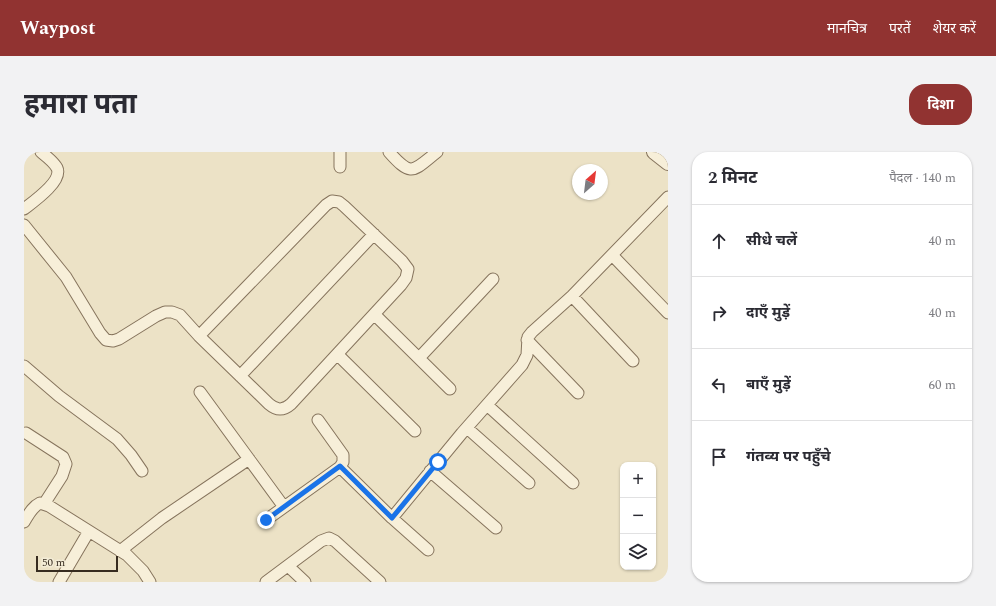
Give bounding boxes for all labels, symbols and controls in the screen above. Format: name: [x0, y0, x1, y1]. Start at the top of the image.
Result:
text: Waypost: [20, 14, 96, 43]
text: मानचित्र: [827, 18, 867, 39]
text: परतें: [889, 18, 911, 39]
text: शेयर करें: [933, 18, 976, 39]
text: हमारा पता: [24, 83, 137, 126]
button: दिशा: [909, 84, 972, 125]
north arrow: [572, 164, 608, 200]
text: 2 मिनट: [708, 165, 757, 191]
text: पैदल · 140 m: [889, 168, 956, 188]
text: सीधे चलें: [746, 229, 797, 252]
icon: ahead: [708, 230, 730, 252]
text: 40 m: [929, 231, 956, 251]
text: दाएँ मुड़ें: [746, 301, 790, 324]
icon: right: [708, 302, 730, 324]
text: 40 m: [929, 303, 956, 323]
text: बाएँ मुड़ें: [746, 373, 791, 396]
icon: left: [708, 374, 730, 396]
text: 60 m: [929, 375, 956, 395]
text: गंतव्य पर पहुँचे: [746, 445, 831, 468]
icon: arrive: [708, 446, 730, 468]
route start: [429, 453, 447, 471]
map controls: [620, 462, 656, 570]
button: +: [620, 462, 656, 498]
button: −: [620, 498, 656, 534]
route end: [257, 511, 275, 529]
button: layers: [620, 534, 656, 570]
scale bar: [36, 554, 118, 573]
text: 50 m: [42, 554, 65, 571]

